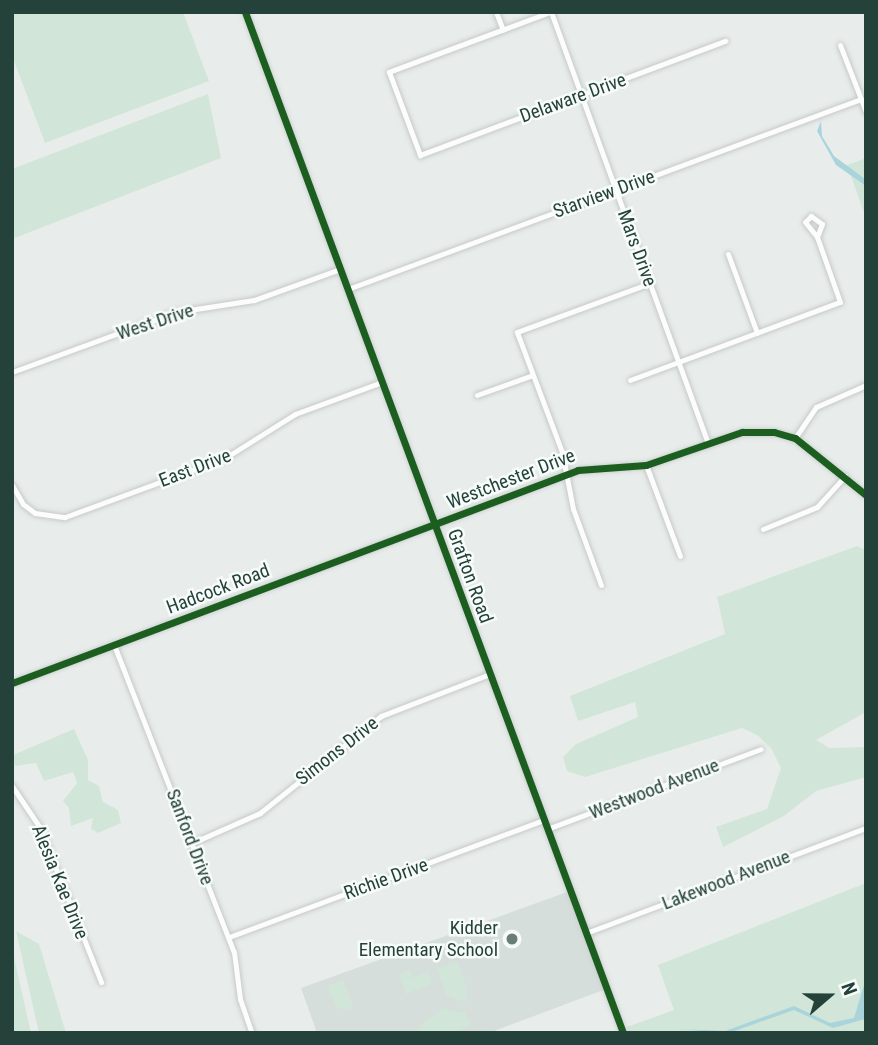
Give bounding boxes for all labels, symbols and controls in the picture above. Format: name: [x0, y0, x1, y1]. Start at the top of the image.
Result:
street label: Delaware Drive: [517, 68, 629, 128]
street label: Starview Drive: [550, 165, 658, 223]
street label: Mars Drive: [613, 206, 661, 290]
street label: West Drive: [114, 299, 196, 345]
street label: East Drive: [156, 444, 234, 492]
street label: Westchester Drive: [444, 444, 578, 514]
street label: Grafton Road: [442, 526, 498, 626]
street label: Hadcock Road: [163, 559, 273, 619]
street label: Simons Drive: [291, 712, 383, 790]
street label: Westwood Avenue: [586, 754, 722, 824]
street label: Sanford Drive: [161, 786, 219, 888]
street label: Alesia Kae Drive: [27, 821, 93, 943]
street label: Lakewood Avenue: [659, 845, 793, 915]
street label: Richie Drive: [341, 853, 431, 905]
place label: Kidder Elementary School: [359, 917, 498, 961]
marker: Kidder Elementary School: [504, 931, 520, 947]
north arrow: [794, 961, 864, 1031]
text: N: [836, 979, 862, 998]

